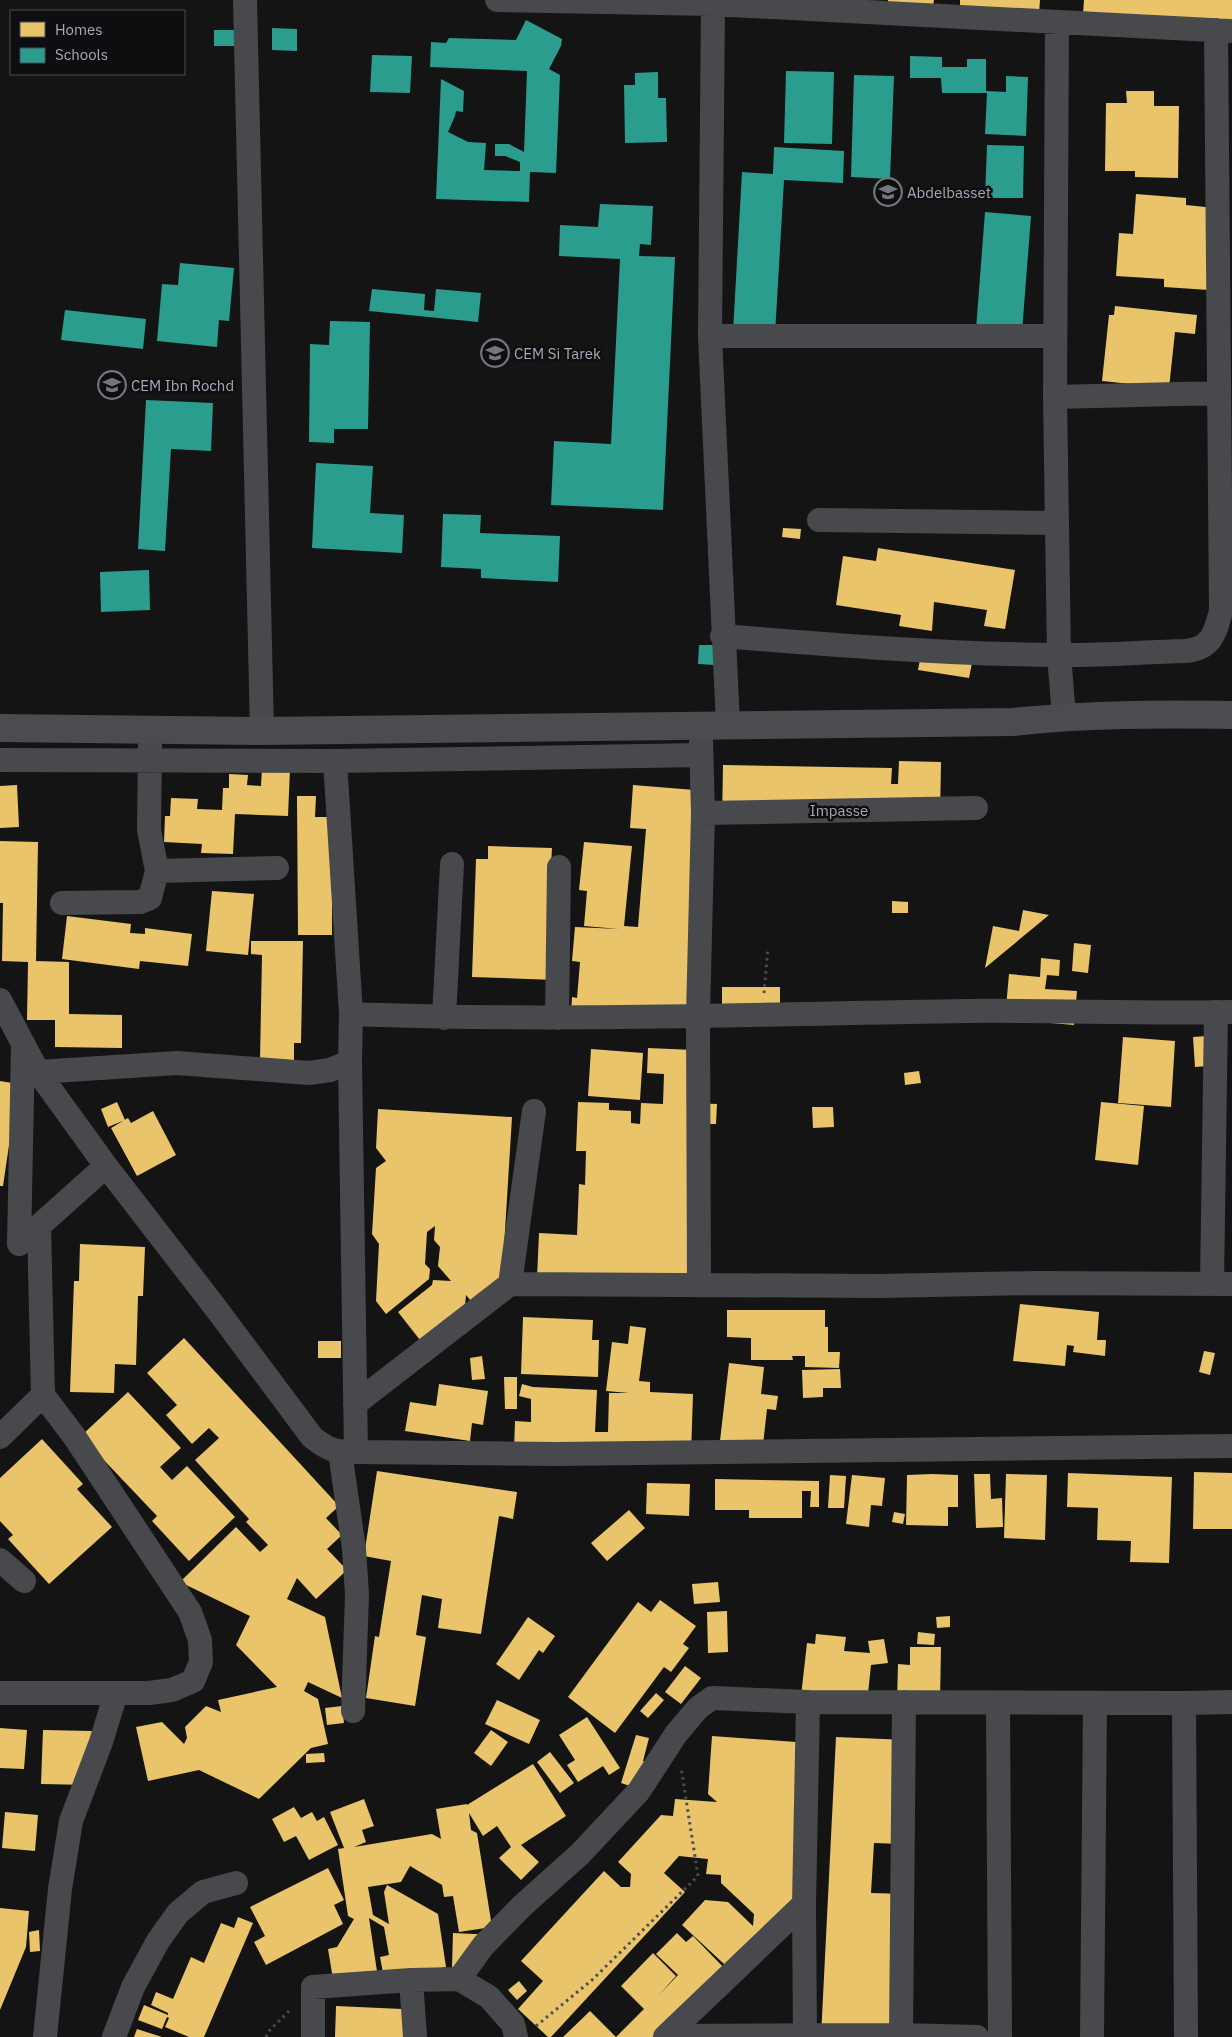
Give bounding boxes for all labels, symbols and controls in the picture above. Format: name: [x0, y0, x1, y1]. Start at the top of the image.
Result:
legend: [10, 10, 185, 75]
text: Homes: [55, 20, 103, 39]
text: Schools: [55, 45, 108, 64]
school or university icon: Abdelbasset: [873, 177, 903, 207]
place label: Abdelbasset: [907, 183, 991, 202]
school or university icon: CEM Si Tarek: [480, 338, 510, 368]
place label: CEM Si Tarek: [514, 344, 601, 363]
school or university icon: CEM Ibn Rochd: [97, 370, 127, 400]
place label: CEM Ibn Rochd: [131, 376, 234, 395]
street label: Impasse: [810, 801, 868, 820]

